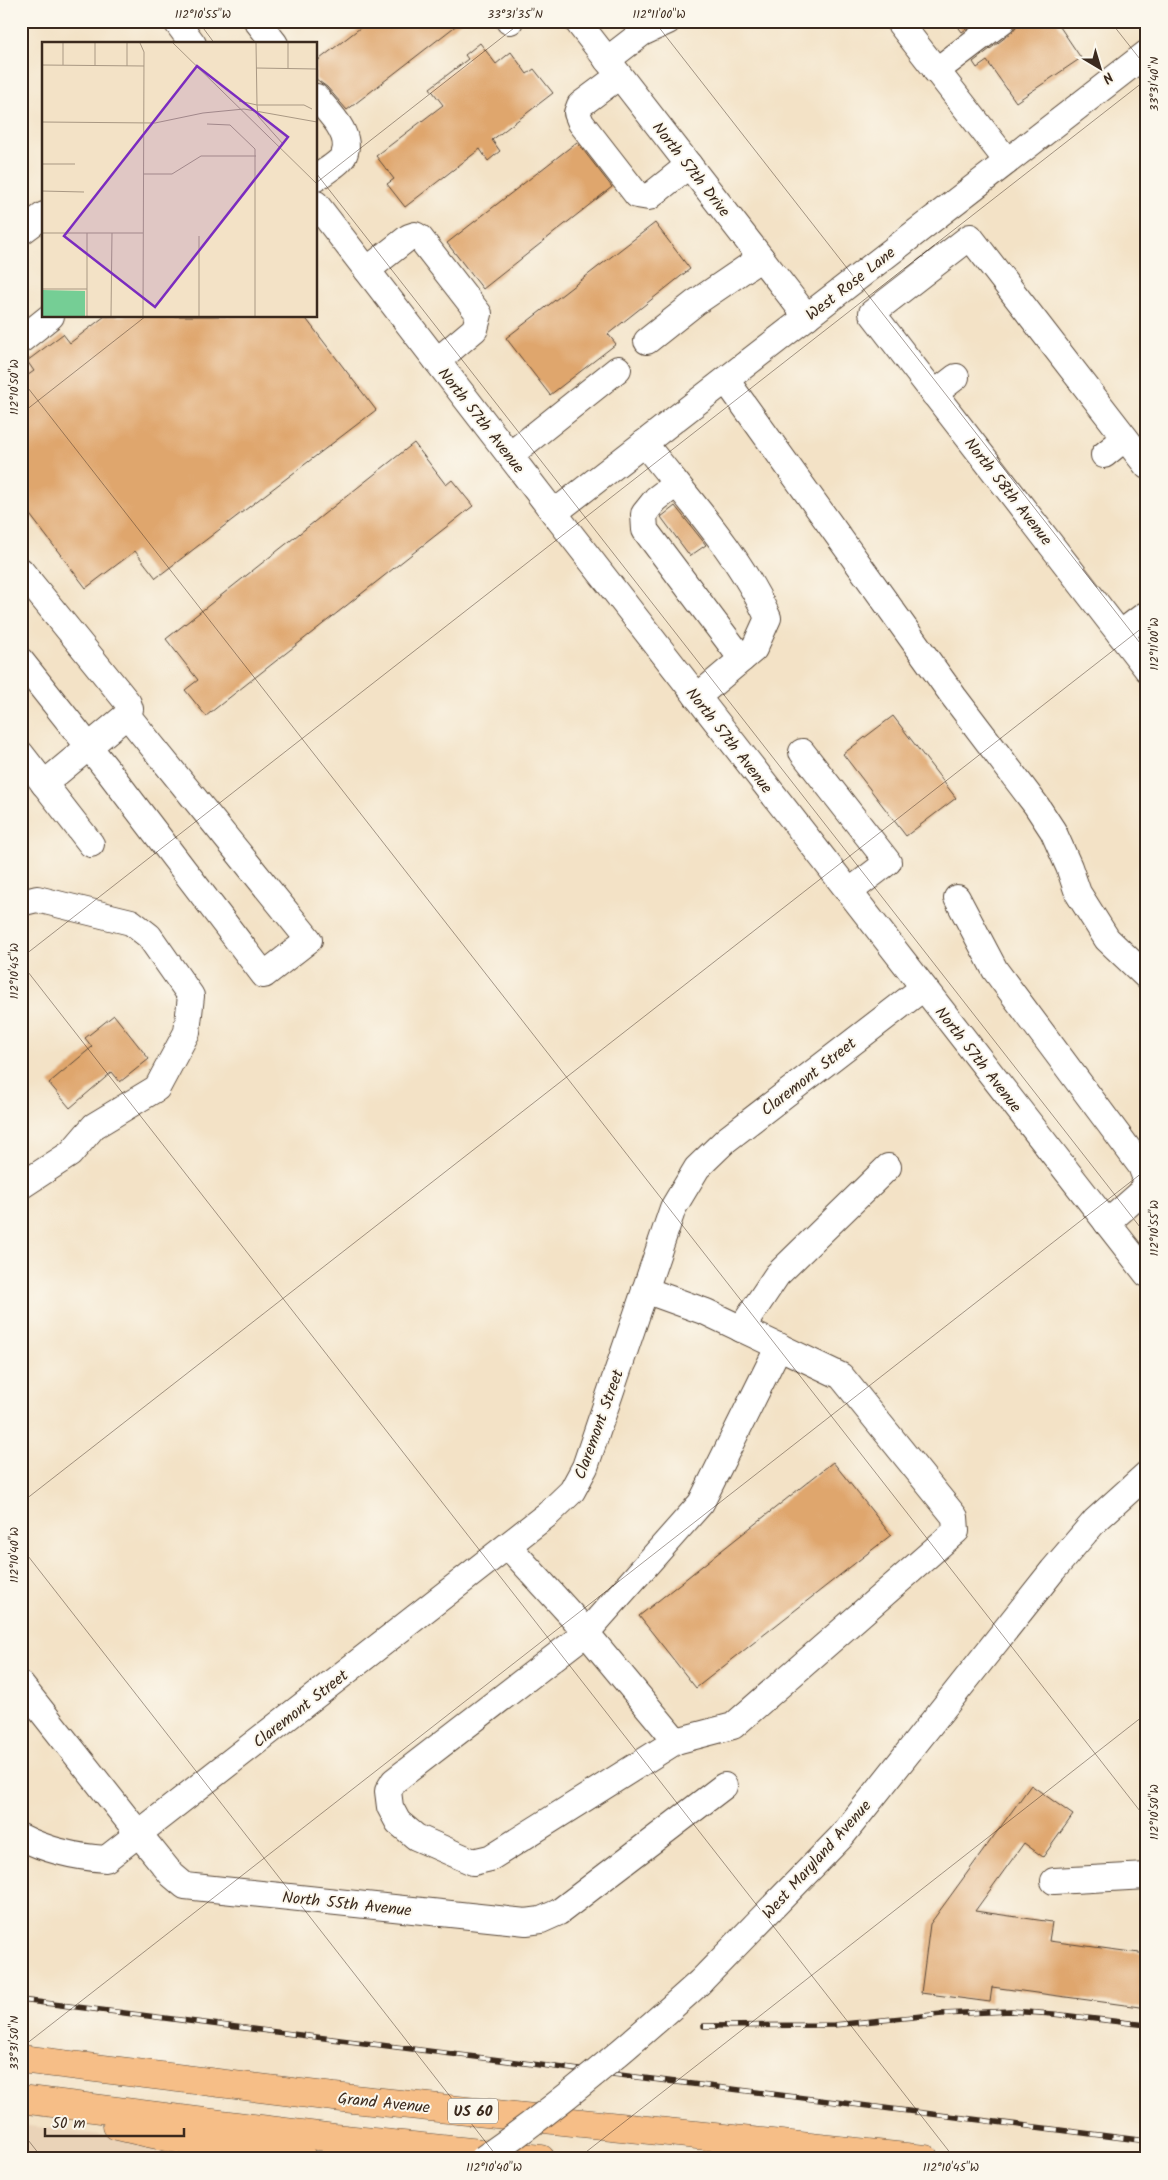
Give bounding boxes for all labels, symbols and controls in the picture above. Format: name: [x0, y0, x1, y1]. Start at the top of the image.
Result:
text: 112°10'55"W: [175, 5, 231, 24]
text: 33°31'35"N: [487, 5, 543, 24]
text: 112°11'00"W: [632, 5, 686, 24]
inset map: [42, 42, 318, 318]
north arrow: [1076, 42, 1126, 92]
text: 33°31'40"N: [1145, 57, 1164, 111]
text: N: [1097, 66, 1118, 89]
street label: North 57th Drive: [646, 117, 736, 223]
street label: West Rose Lane: [801, 241, 901, 327]
text: 112°10'50"W: [5, 359, 24, 415]
street label: North 57th Avenue: [431, 362, 530, 479]
street label: North 58th Avenue: [958, 433, 1058, 551]
text: 112°11'00"W: [1145, 617, 1164, 671]
street label: North 57th Avenue: [679, 682, 778, 799]
text: 112°10'45"W: [5, 943, 24, 999]
street label: North 57th Avenue: [928, 1001, 1027, 1118]
street label: Claremont Street: [756, 1031, 863, 1122]
text: 112°10'55"W: [1145, 1200, 1164, 1256]
street label: Claremont Street: [568, 1365, 631, 1483]
text: 112°10'40"W: [5, 1527, 24, 1583]
street label: Claremont Street: [248, 1663, 355, 1754]
text: 112°10'50"W: [1145, 1784, 1164, 1840]
street label: West Maryland Avenue: [756, 1795, 878, 1925]
street label: North 55th Avenue: [281, 1885, 413, 1924]
text: 33°31'50"N: [5, 2016, 24, 2070]
street label: Grand Avenue: [336, 2086, 431, 2121]
road number: US 60: [448, 2098, 498, 2124]
scale bar: [45, 2105, 184, 2137]
text: 50 m: [52, 2112, 86, 2136]
text: 112°10'40"W: [466, 2158, 522, 2177]
text: 112°10'45"W: [923, 2158, 979, 2177]

